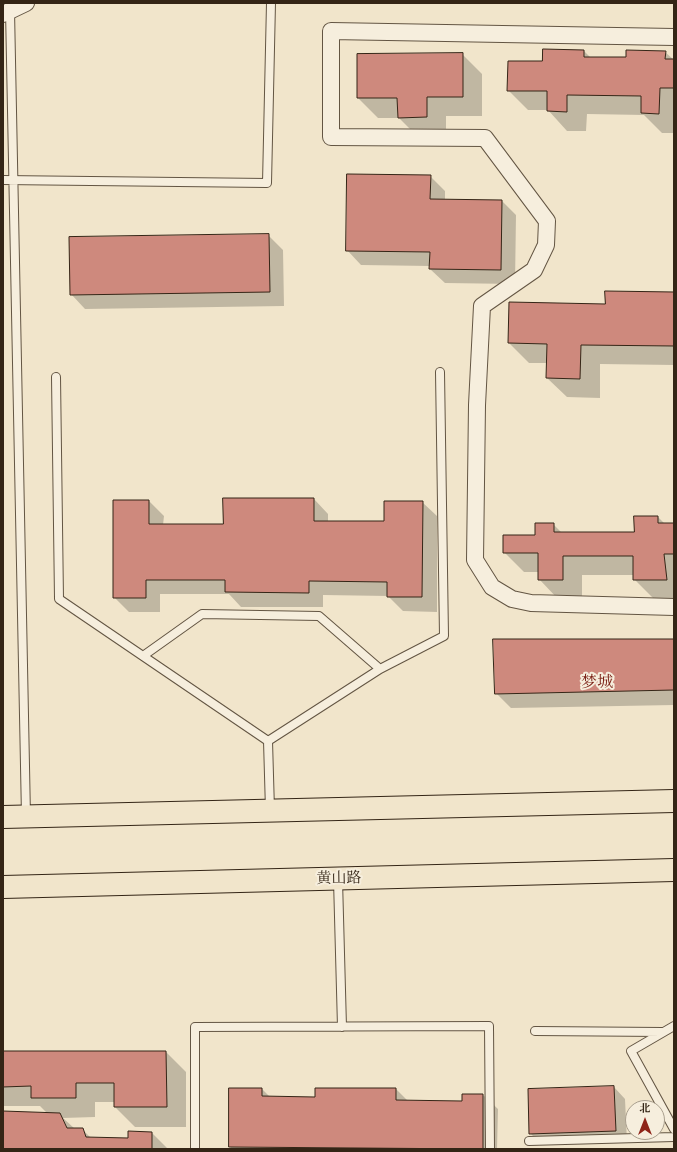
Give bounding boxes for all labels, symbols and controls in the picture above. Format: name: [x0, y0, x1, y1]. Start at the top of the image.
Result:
district label: 梦城: [581, 673, 613, 693]
street label: 黄山路: [316, 870, 362, 888]
north arrow: [625, 1100, 665, 1140]
text: 北: [640, 1102, 651, 1115]

